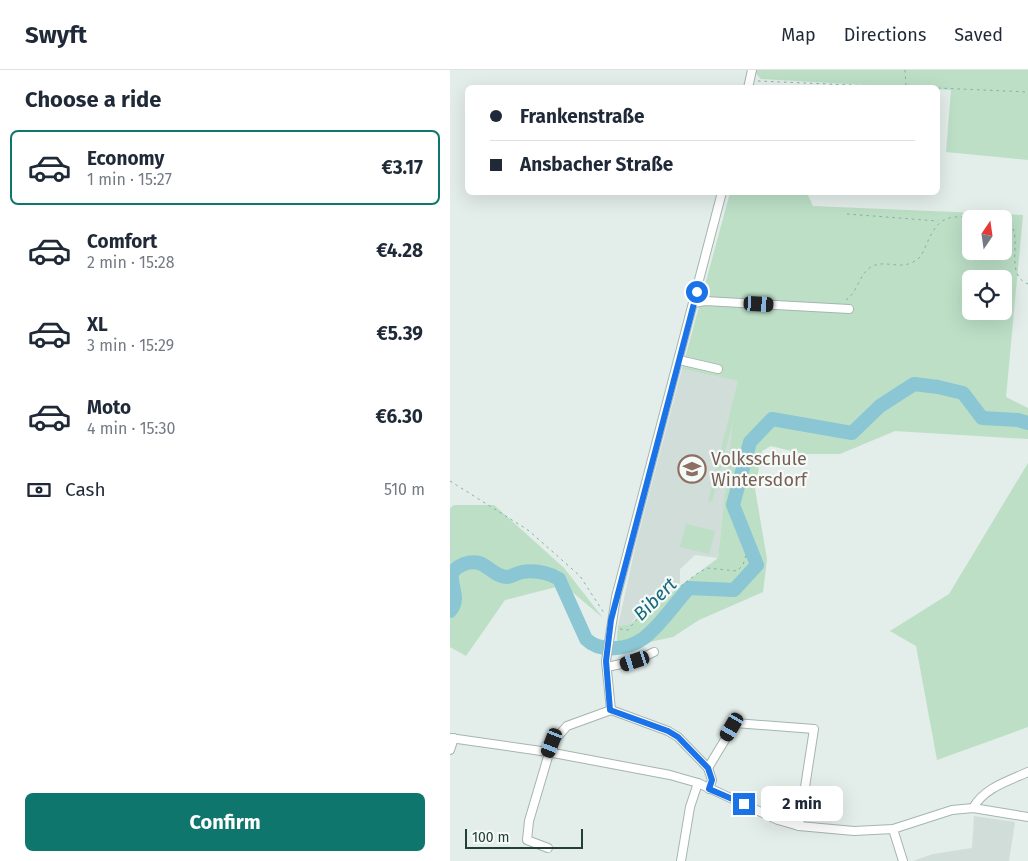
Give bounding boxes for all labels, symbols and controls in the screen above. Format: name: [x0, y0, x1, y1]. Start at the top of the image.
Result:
text: Swyft: [25, 21, 87, 49]
text: Map: [781, 24, 816, 46]
text: Directions: [844, 24, 926, 46]
text: Saved: [954, 24, 1003, 46]
text: Choose a ride: [25, 86, 161, 113]
text: Frankenstraße: [520, 105, 645, 128]
icon: car: [27, 145, 72, 190]
text: Economy: [87, 147, 164, 170]
text: Ansbacher Straße: [520, 153, 673, 176]
text: €3.17: [382, 156, 423, 179]
text: 1 min · 15:27: [87, 170, 172, 189]
north arrow: [962, 210, 1012, 260]
map controls: [962, 210, 1012, 320]
icon: car: [27, 228, 72, 273]
text: Comfort: [87, 230, 157, 253]
text: €4.28: [376, 239, 423, 262]
text: 2 min · 15:28: [87, 253, 175, 272]
button: locate: [962, 270, 1012, 320]
route start: [686, 281, 708, 303]
car: [743, 296, 774, 312]
icon: car: [27, 311, 72, 356]
text: XL: [87, 313, 108, 336]
text: €5.39: [376, 322, 423, 345]
text: 3 min · 15:29: [87, 336, 174, 355]
icon: car: [27, 394, 72, 439]
text: Moto: [87, 396, 131, 419]
text: €6.30: [376, 405, 423, 428]
text: 4 min · 15:30: [87, 419, 176, 438]
place label: Volksschule Wintersdorf: [711, 448, 809, 491]
school or university icon: Volksschule Wintersdorf: [677, 454, 707, 484]
icon: cash: [25, 476, 53, 504]
text: Cash: [65, 478, 106, 501]
text: 510 m: [384, 480, 425, 499]
water label: Bibert: [629, 572, 682, 625]
car: [618, 649, 651, 673]
car: [718, 710, 745, 744]
car: [539, 726, 564, 760]
callout: 2 min: [762, 786, 844, 822]
button: Confirm: [25, 793, 425, 851]
route end: [733, 793, 755, 815]
text: 2 min: [782, 794, 822, 813]
scale bar: [465, 826, 582, 849]
text: 100 m: [472, 829, 509, 846]

